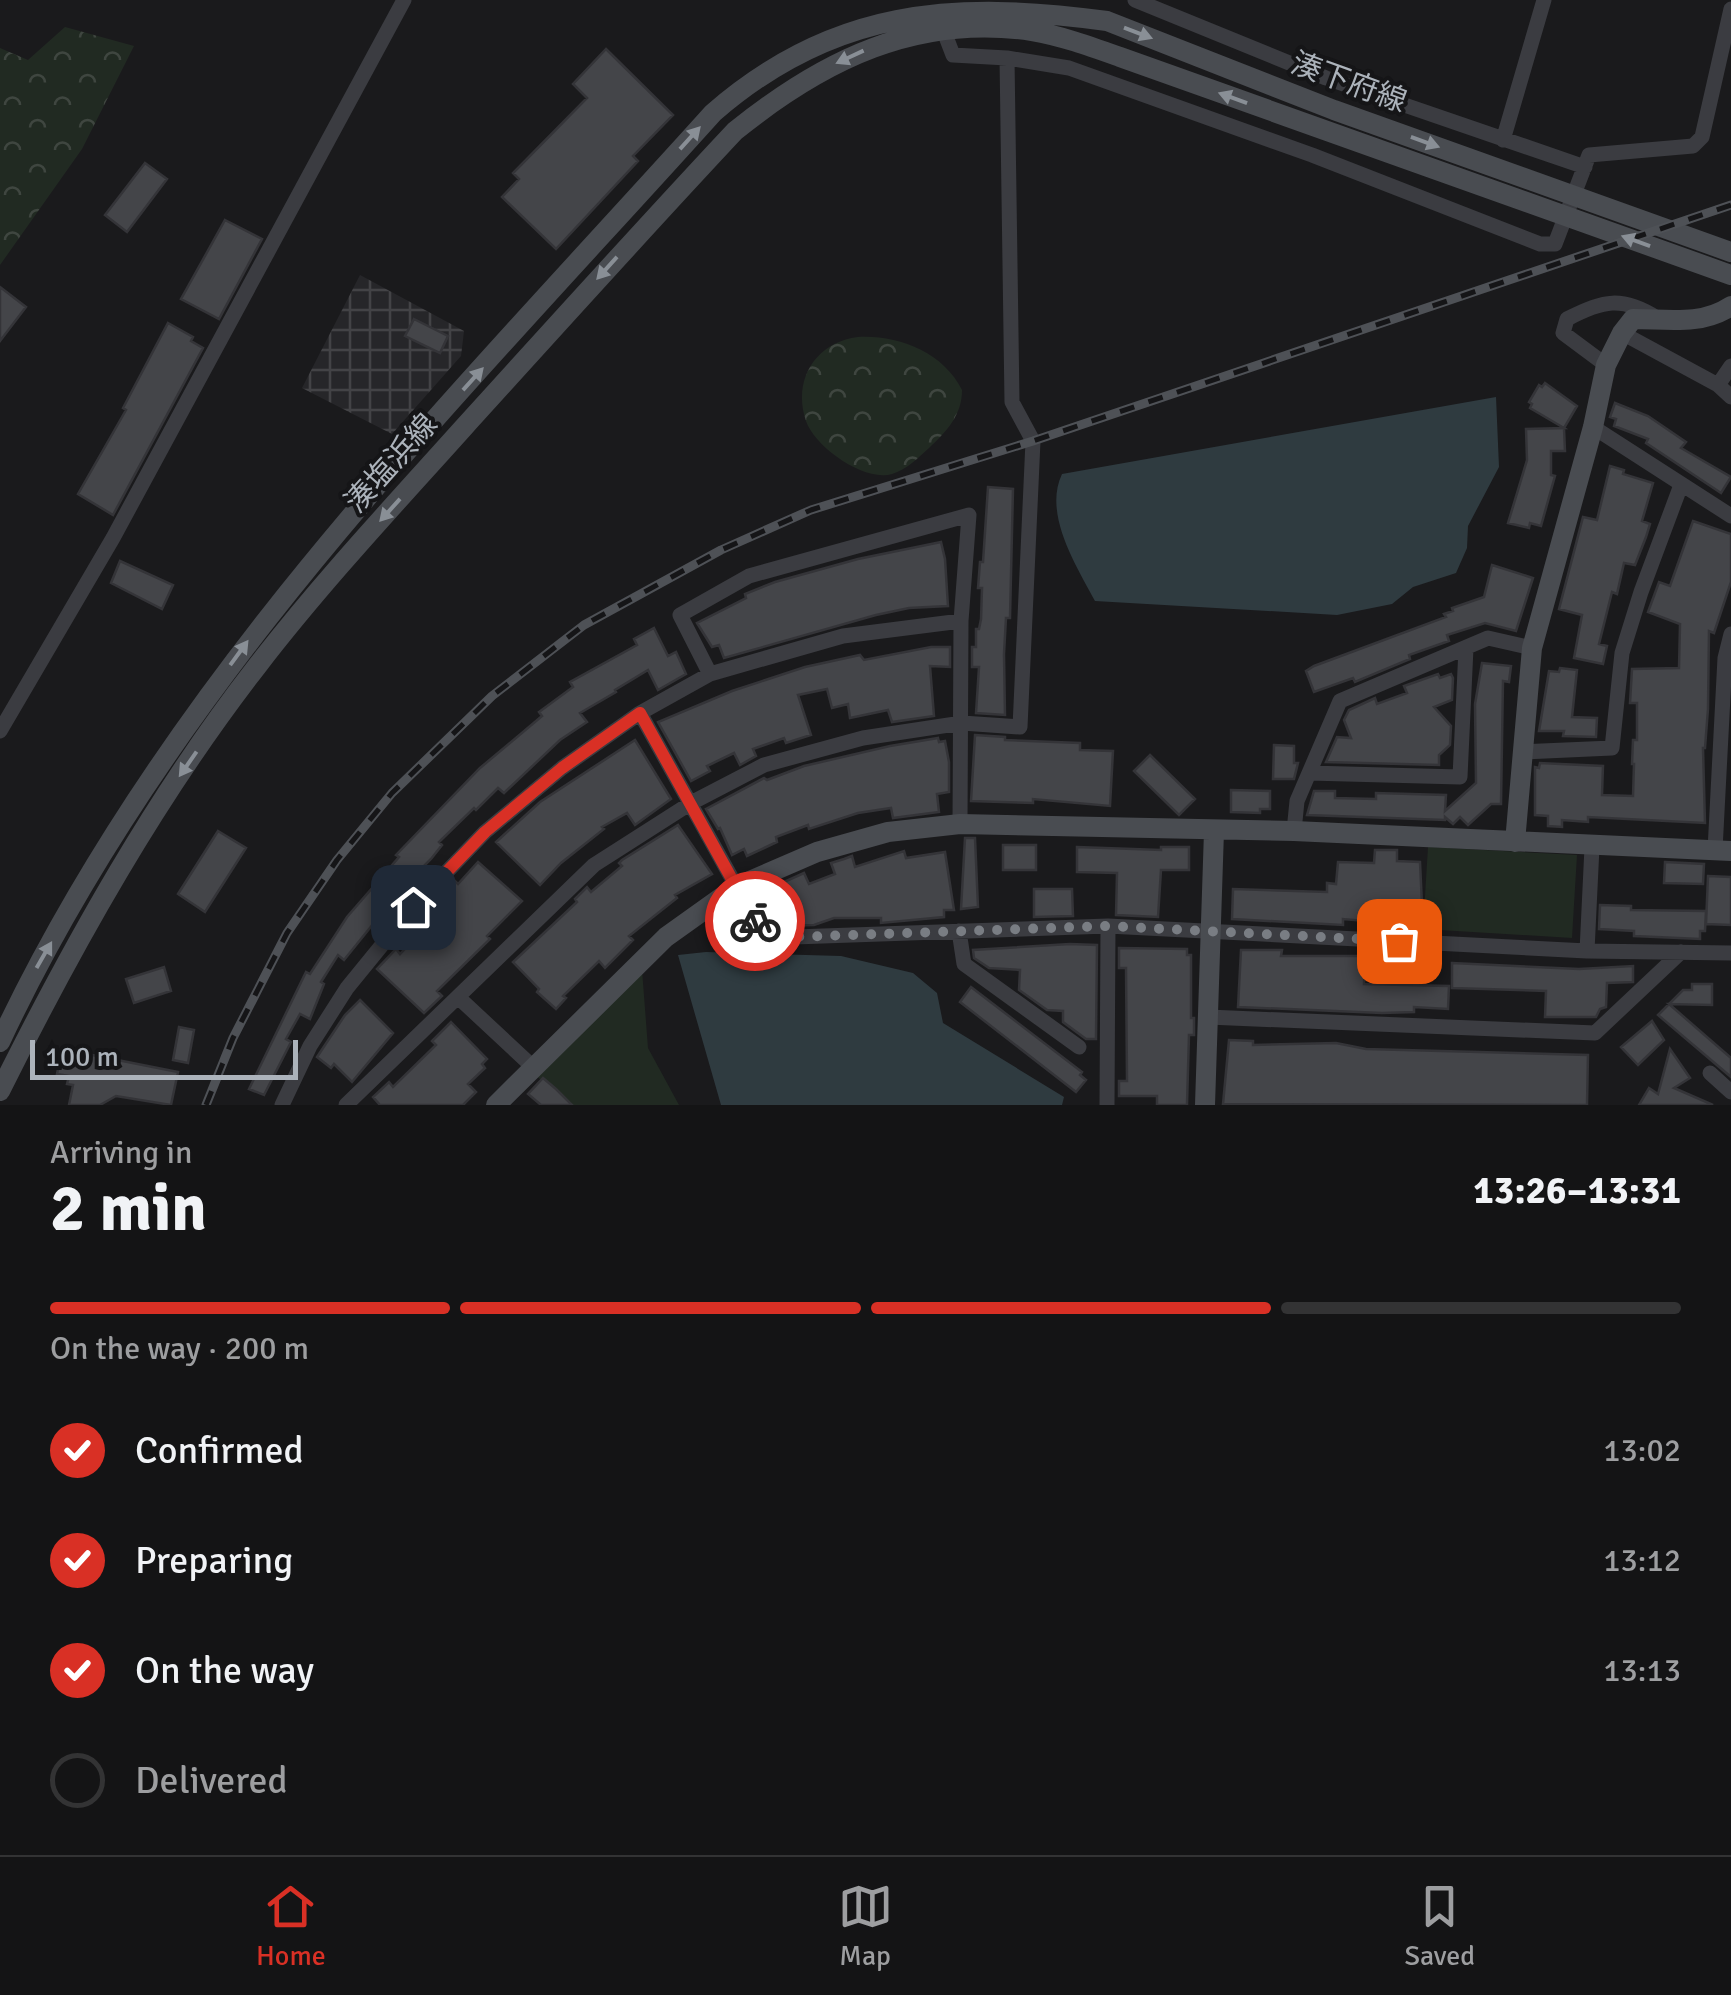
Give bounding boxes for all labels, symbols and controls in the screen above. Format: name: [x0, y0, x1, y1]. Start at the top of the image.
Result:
one-way arrow: [1123, 26, 1153, 42]
street label: 湊下府線: [1286, 45, 1412, 120]
one-way arrow: [835, 49, 864, 66]
one-way arrow: [1218, 89, 1248, 104]
one-way arrow: [679, 126, 701, 151]
one-way arrow: [1411, 136, 1441, 151]
one-way arrow: [1620, 233, 1650, 248]
one-way arrow: [597, 255, 619, 280]
one-way arrow: [461, 367, 483, 392]
street label: 湊塩浜線: [337, 406, 445, 520]
one-way arrow: [379, 498, 402, 522]
one-way arrow: [229, 640, 248, 666]
one-way arrow: [179, 750, 198, 777]
pin: [371, 865, 456, 950]
courier: [705, 871, 805, 971]
icon: home: [386, 880, 441, 935]
icon: bike: [728, 894, 783, 949]
pin: [1357, 899, 1442, 984]
icon: bag: [1372, 914, 1427, 969]
one-way arrow: [35, 941, 52, 969]
scale bar: [30, 1035, 298, 1080]
text: 100 m: [45, 1040, 119, 1074]
text: Arriving in: [50, 1133, 192, 1172]
text: 13:26–13:31: [1473, 1167, 1681, 1214]
text: 2 min: [50, 1169, 207, 1249]
text: On the way · 200 m: [50, 1329, 309, 1368]
icon: check: [50, 1423, 105, 1478]
text: Confirmed: [135, 1427, 304, 1474]
text: 13:02: [1603, 1431, 1681, 1470]
icon: check: [50, 1533, 105, 1588]
text: Preparing: [135, 1537, 293, 1584]
text: 13:12: [1603, 1541, 1681, 1580]
icon: check: [50, 1643, 105, 1698]
text: On the way: [135, 1647, 314, 1694]
text: 13:13: [1603, 1651, 1681, 1690]
text: Delivered: [135, 1757, 288, 1804]
tab: Home: [256, 1879, 326, 1973]
tab: Map: [838, 1879, 893, 1973]
tab: Saved: [1405, 1879, 1475, 1973]

